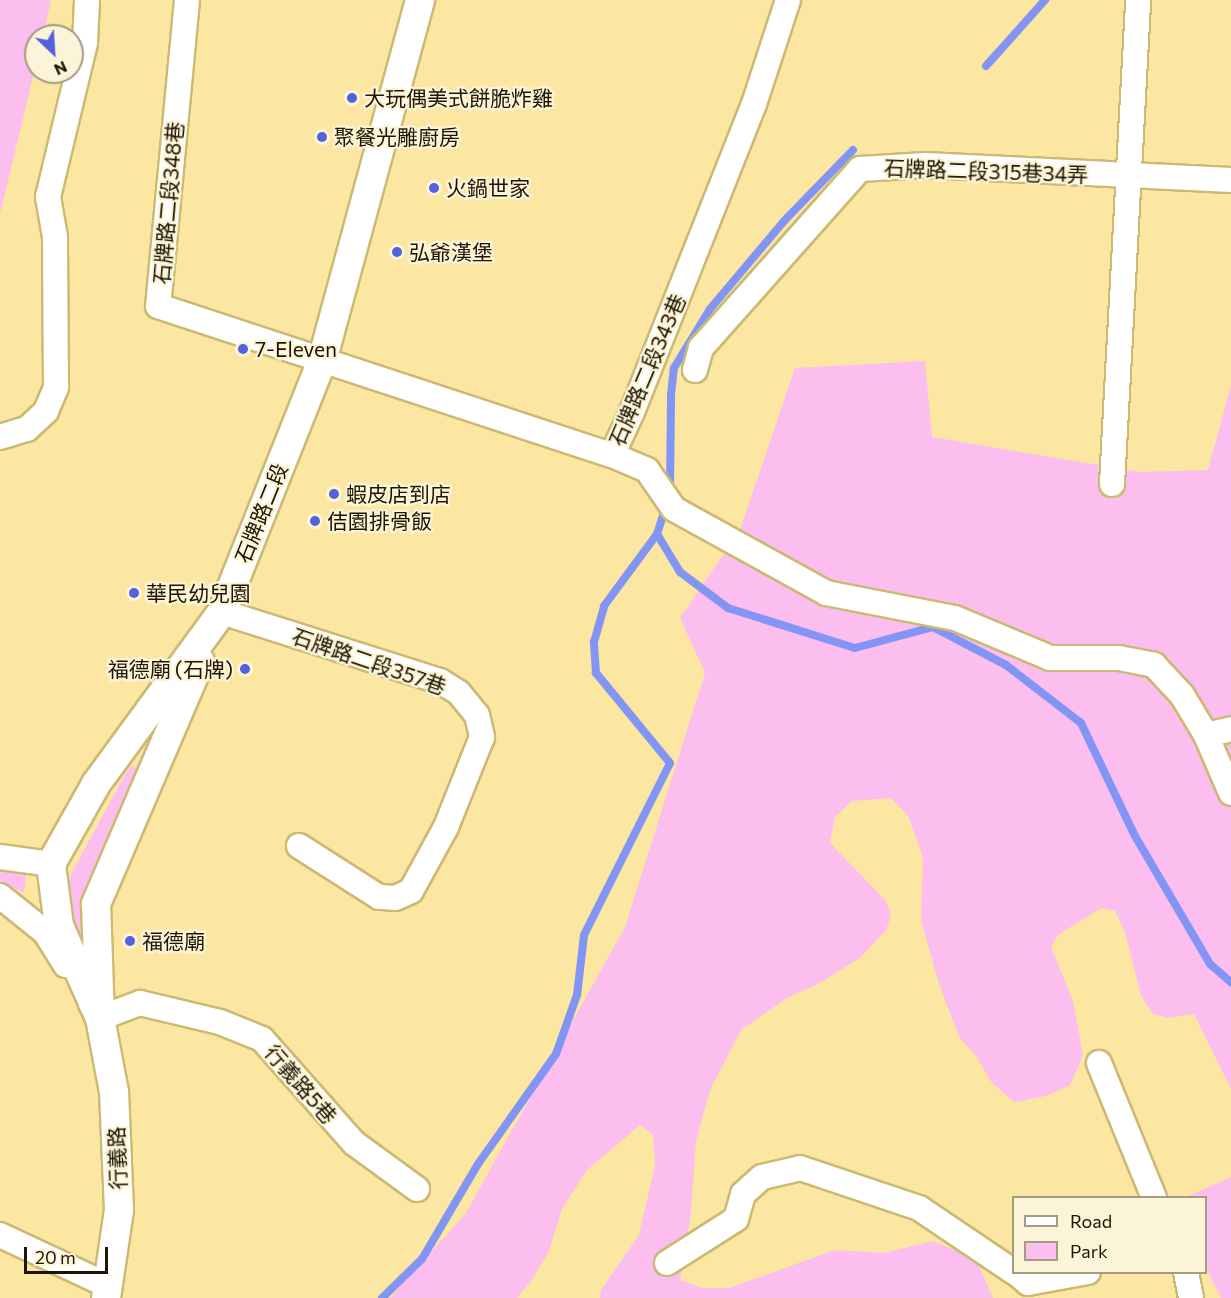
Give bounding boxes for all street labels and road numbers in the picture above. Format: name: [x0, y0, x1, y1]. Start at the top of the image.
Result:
street label: 石牌路二段348巷: [148, 121, 188, 285]
street label: 石牌路二段315巷34弄: [883, 155, 1089, 187]
street label: 石牌路二段343巷: [604, 290, 690, 450]
street label: 石牌路二段: [230, 460, 292, 566]
street label: 石牌路二段357巷: [289, 623, 449, 699]
street label: 行義路5巷: [260, 1039, 342, 1129]
street label: 行義路: [103, 1126, 131, 1190]

